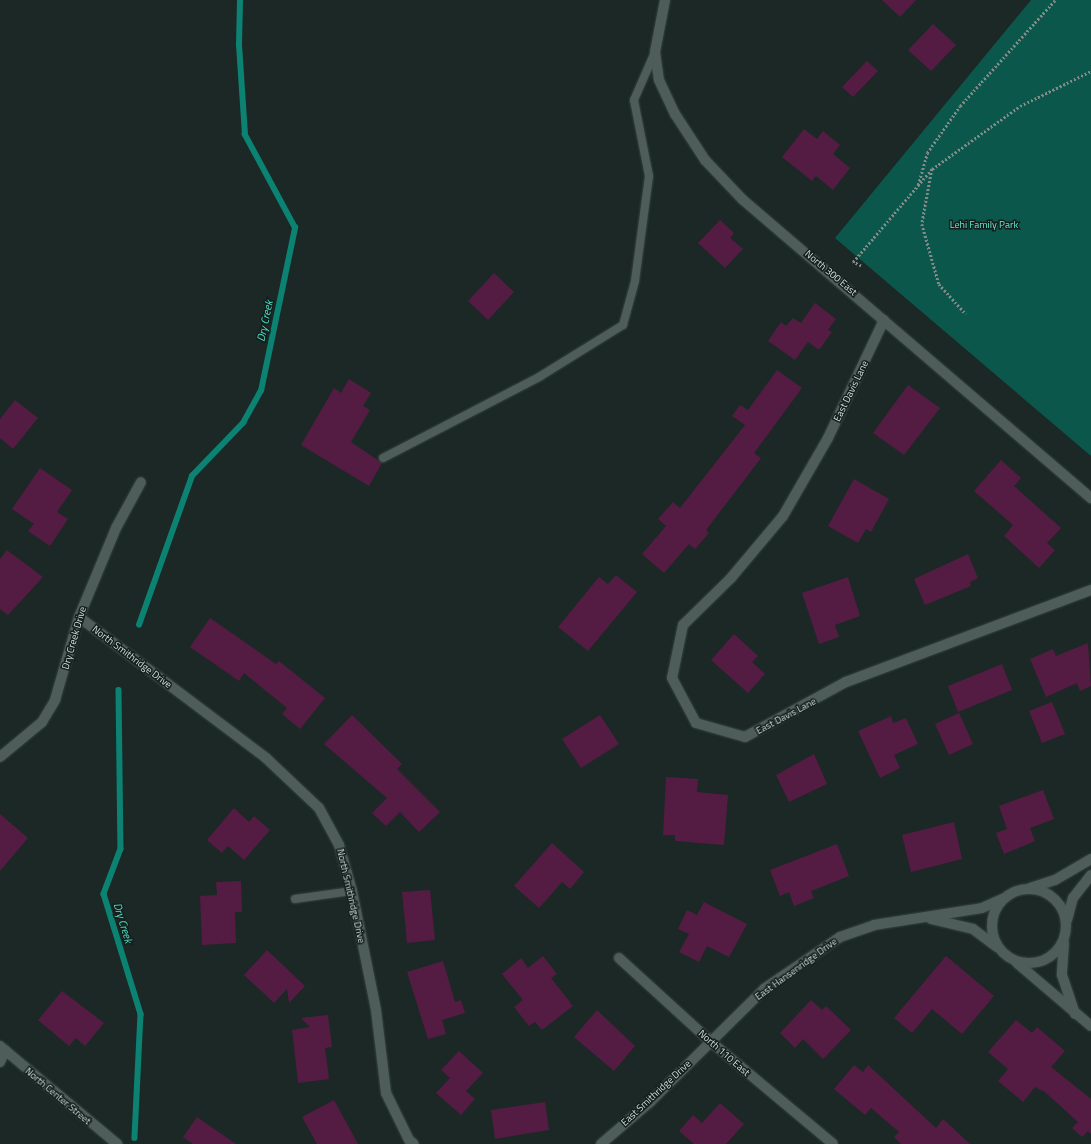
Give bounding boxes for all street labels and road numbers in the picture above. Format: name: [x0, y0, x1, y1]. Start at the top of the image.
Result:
street label: North 300 East: [803, 248, 859, 298]
street label: East Davis Lane: [831, 359, 871, 423]
street label: Dry Creek Drive: [59, 605, 89, 671]
street label: North Smithridge Drive: [90, 623, 174, 691]
street label: East Davis Lane: [754, 695, 818, 737]
street label: North Smithridge Drive: [334, 848, 368, 944]
street label: East Hansenridge Drive: [753, 935, 839, 1003]
street label: North 110 East: [696, 1027, 752, 1079]
street label: East Smithridge Drive: [619, 1058, 693, 1128]
street label: North Center Street: [23, 1065, 93, 1127]

